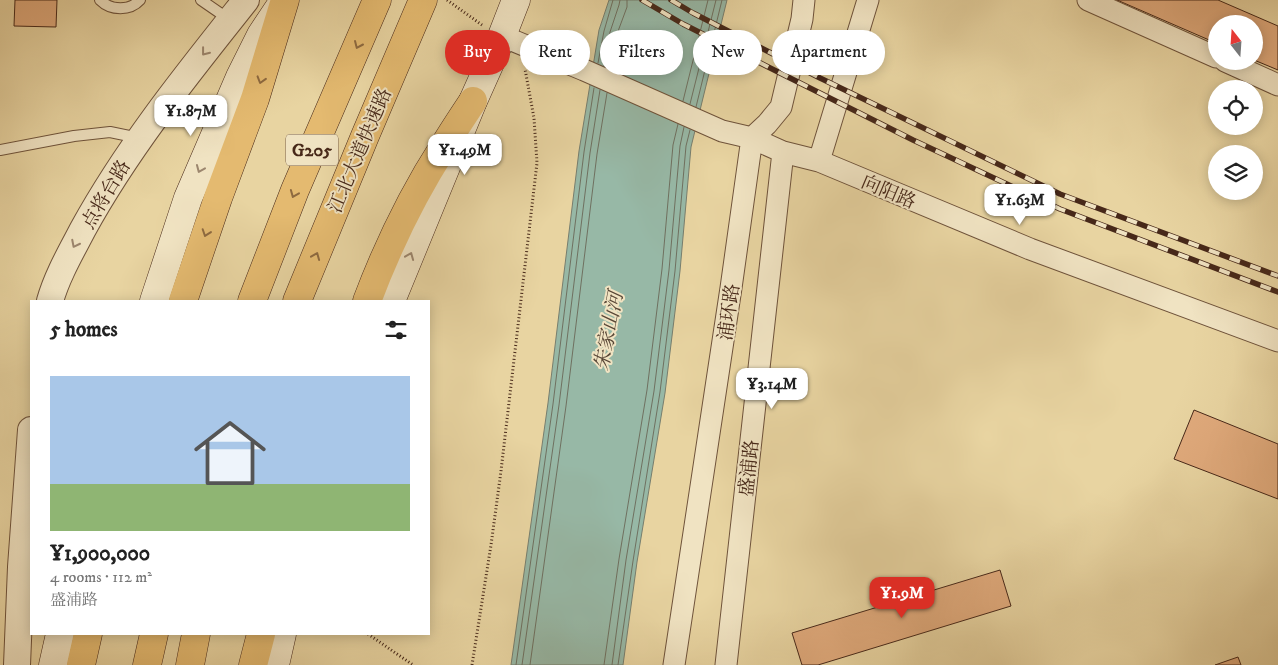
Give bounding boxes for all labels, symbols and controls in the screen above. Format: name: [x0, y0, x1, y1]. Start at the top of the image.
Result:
north arrow: [1208, 15, 1262, 70]
map controls: [1208, 15, 1263, 200]
chip: Buy: [445, 30, 510, 75]
chip: Rent: [520, 30, 590, 75]
chip: Filters: [600, 30, 683, 75]
chip: New: [693, 30, 762, 75]
chip: Apartment: [772, 30, 885, 75]
one-way arrow: [353, 40, 364, 49]
one-way arrow: [203, 46, 211, 55]
one-way arrow: [257, 75, 267, 84]
button: locate: [1208, 80, 1263, 135]
street label: 江北大道快速路: [324, 85, 397, 216]
pin: ¥1.87M: [150, 94, 232, 137]
text: ¥1.87M: [165, 101, 217, 121]
road number: G205: [286, 134, 338, 166]
pin: ¥1.49M: [424, 134, 506, 176]
text: ¥1.49M: [439, 140, 491, 160]
button: layers: [1208, 145, 1263, 200]
street label: 点将台路: [77, 156, 136, 233]
one-way arrow: [196, 164, 207, 173]
street label: 向阳路: [858, 171, 919, 214]
pin: ¥1.63M: [979, 184, 1061, 226]
one-way arrow: [289, 189, 300, 198]
text: ¥1.63M: [995, 190, 1045, 210]
one-way arrow: [202, 228, 212, 237]
one-way arrow: [71, 239, 81, 248]
one-way arrow: [310, 252, 320, 261]
one-way arrow: [403, 252, 414, 261]
street label: 浦环路: [714, 282, 745, 342]
water label: 朱家山河: [590, 287, 630, 373]
icon: filters: [382, 316, 410, 344]
text: 5 homes: [50, 317, 118, 343]
pin: ¥3.14M: [731, 368, 813, 410]
text: ¥3.14M: [747, 374, 797, 394]
icon: home: [185, 408, 275, 498]
street label: 盛浦路: [735, 439, 764, 498]
text: ¥1,900,000: [50, 541, 150, 567]
text: 4 rooms · 112 m²: [50, 567, 152, 587]
pin: ¥1.9M: [867, 576, 937, 619]
text: ¥1.9M: [880, 583, 924, 603]
text: 盛浦路: [50, 590, 98, 610]

